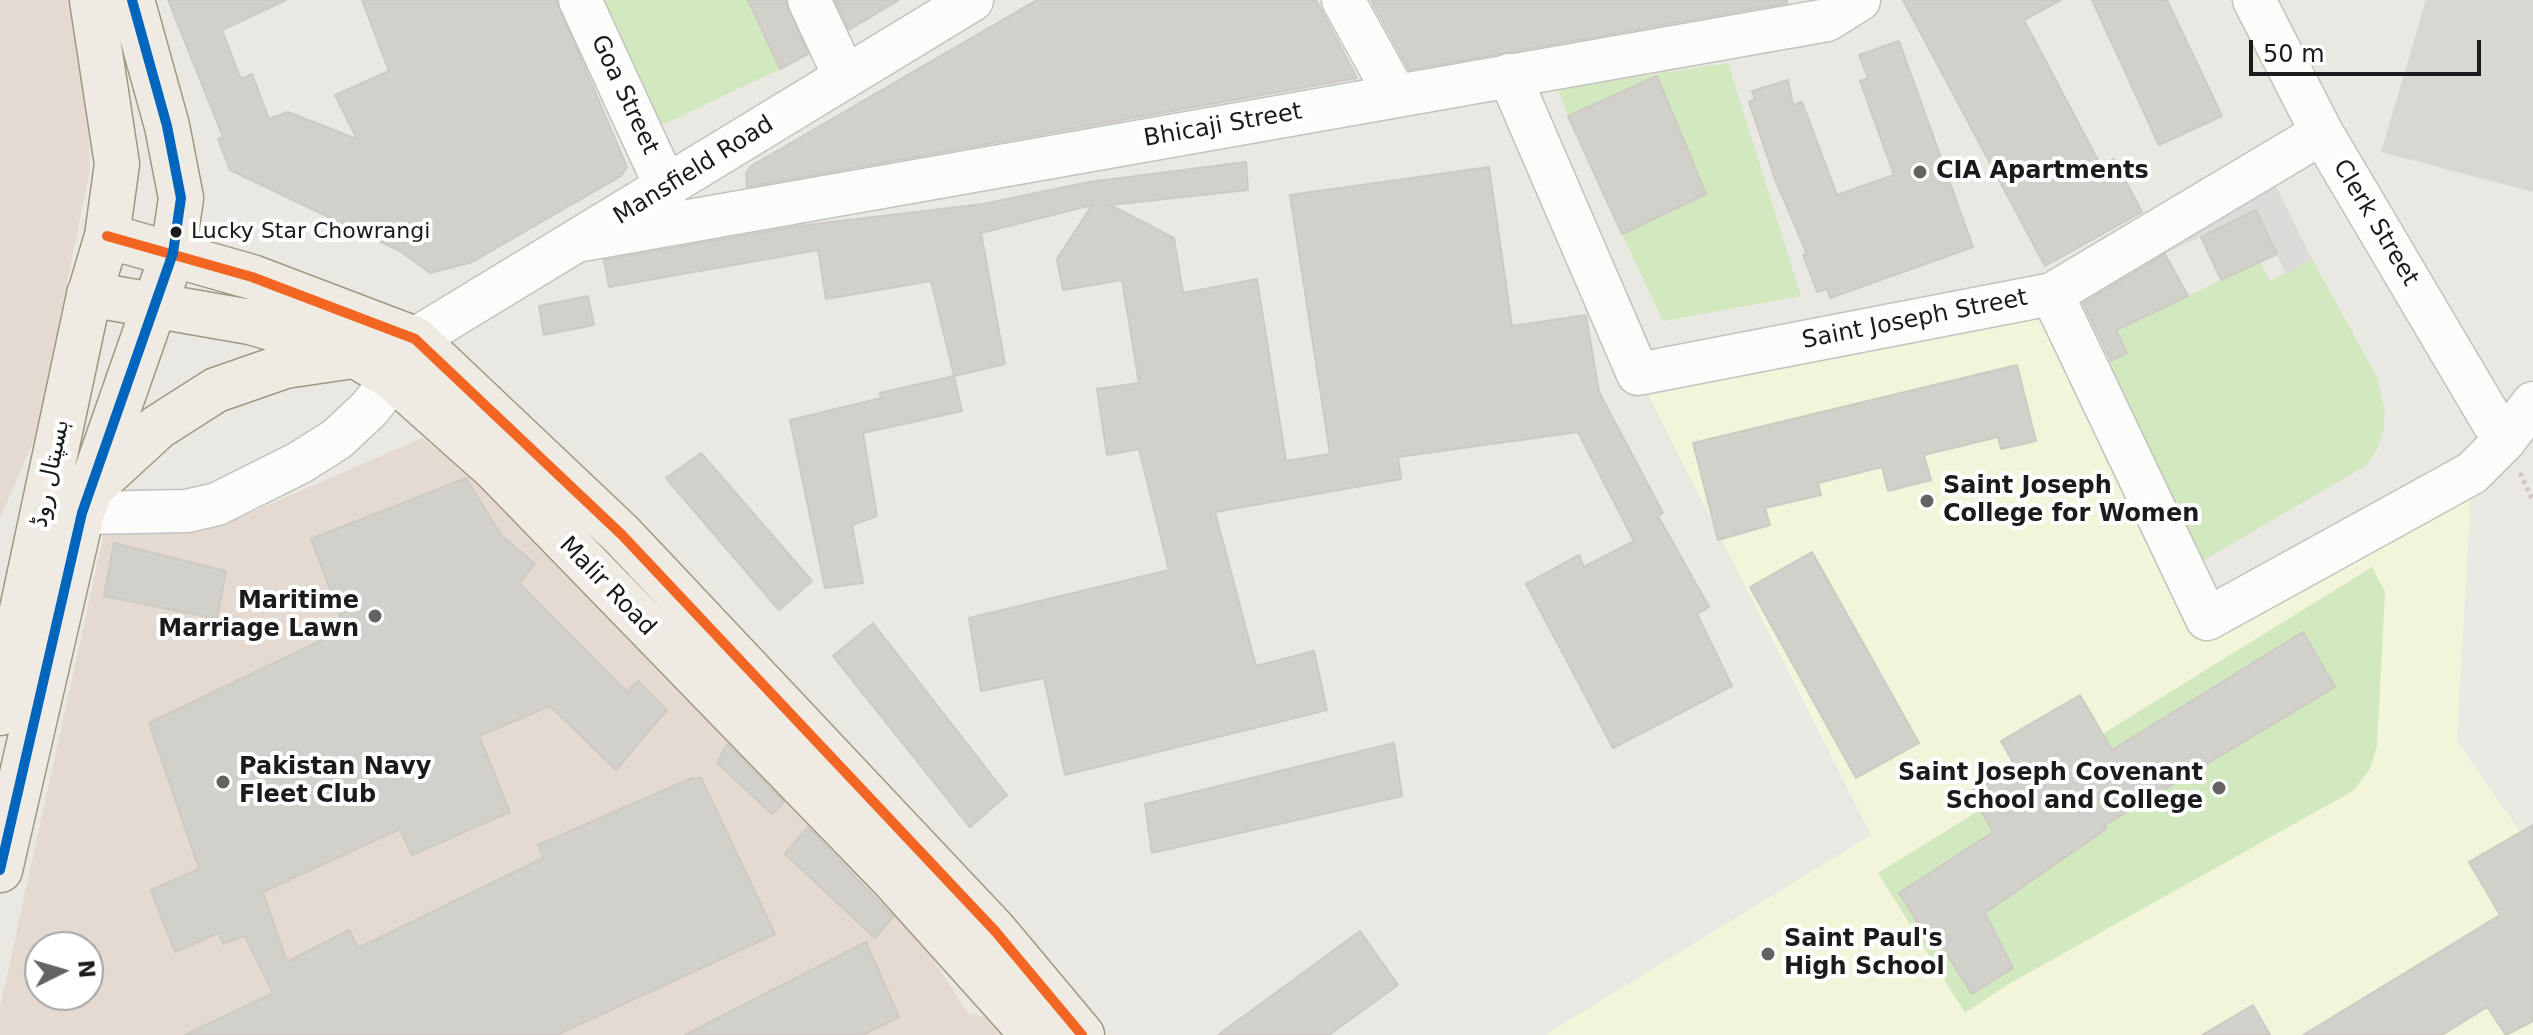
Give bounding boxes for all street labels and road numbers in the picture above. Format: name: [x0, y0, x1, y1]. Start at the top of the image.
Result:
street label: Goa Street: [584, 31, 664, 159]
street label: Bhicaji Street: [1142, 98, 1304, 154]
street label: Mansfield Road: [609, 110, 779, 232]
street label: Clerk Street: [2326, 155, 2424, 291]
street label: Saint Joseph Street: [1800, 284, 2030, 356]
street label: ہسپتال روڈ: [26, 418, 76, 530]
street label: Malir Road: [553, 532, 661, 642]

